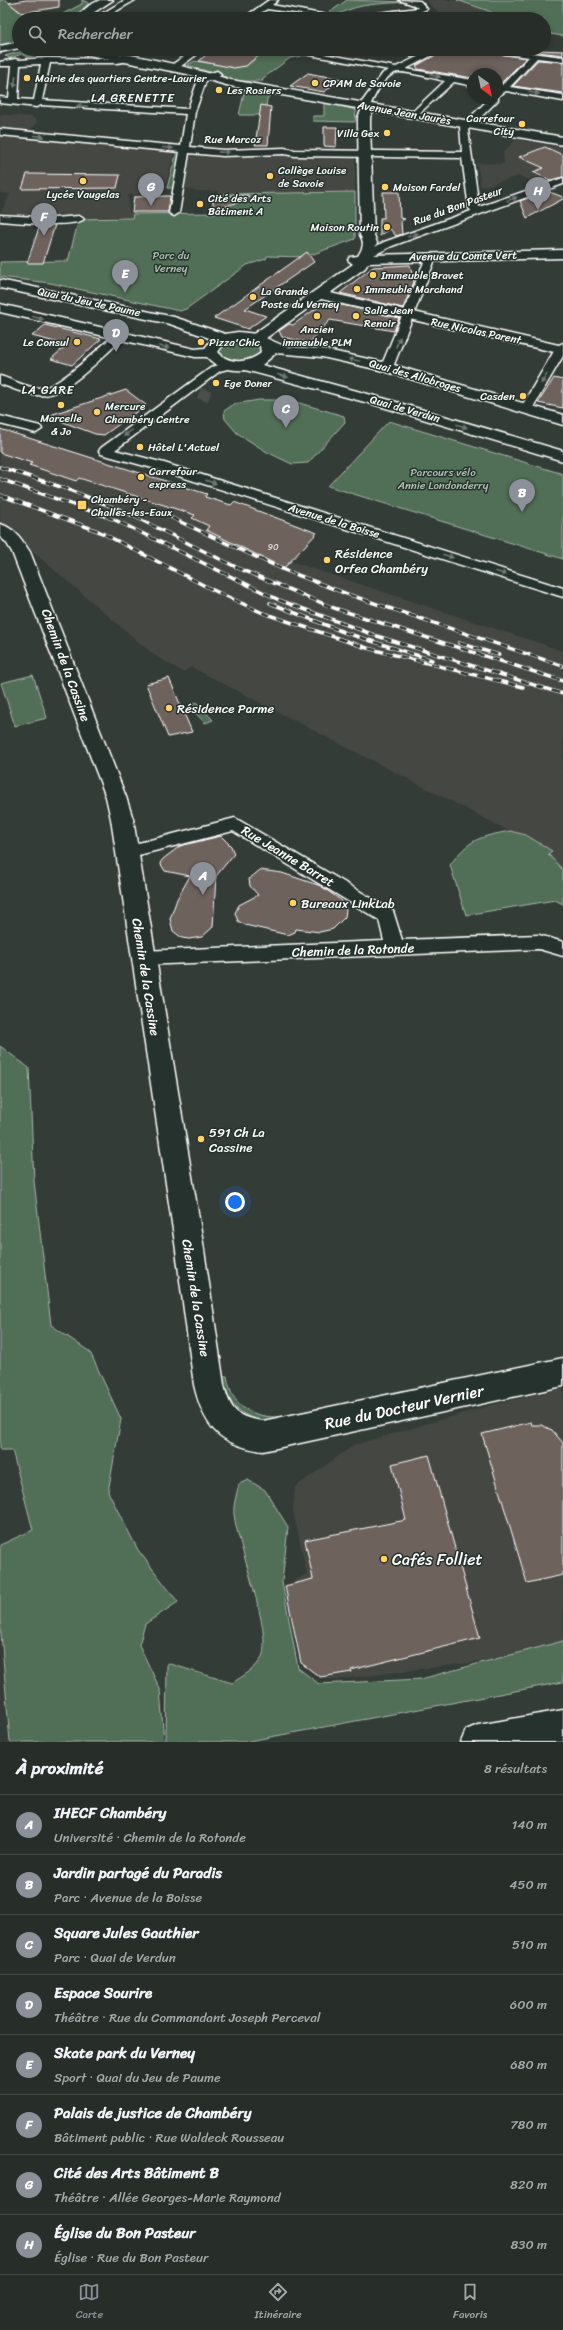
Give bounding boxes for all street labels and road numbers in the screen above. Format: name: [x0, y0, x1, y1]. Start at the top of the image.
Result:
street label: Avenue Jean Jaurès: [355, 95, 453, 131]
street label: Rue Marcoz: [205, 130, 262, 149]
street label: Rue du Bon Pasteur: [411, 180, 507, 231]
street label: Avenue du Comte Vert: [408, 246, 517, 266]
street label: Quai du Jeu de Paume: [36, 282, 143, 322]
street label: Rue Nicolas Parent: [429, 312, 523, 350]
street label: Quai des Allobroges: [367, 354, 464, 398]
street label: Quai de Verdun: [368, 390, 442, 428]
street label: Avenue de la Boisse: [285, 498, 382, 544]
street label: Chemin de la Cassine: [35, 605, 97, 725]
street label: Rue Jeanne Barret: [237, 819, 339, 893]
street label: Chemin de la Cassine: [125, 916, 167, 1038]
street label: Chemin de la Rotonde: [291, 936, 415, 964]
street label: Chemin de la Cassine: [175, 1237, 217, 1359]
street label: Rue du Docteur Vernier: [322, 1376, 488, 1438]

